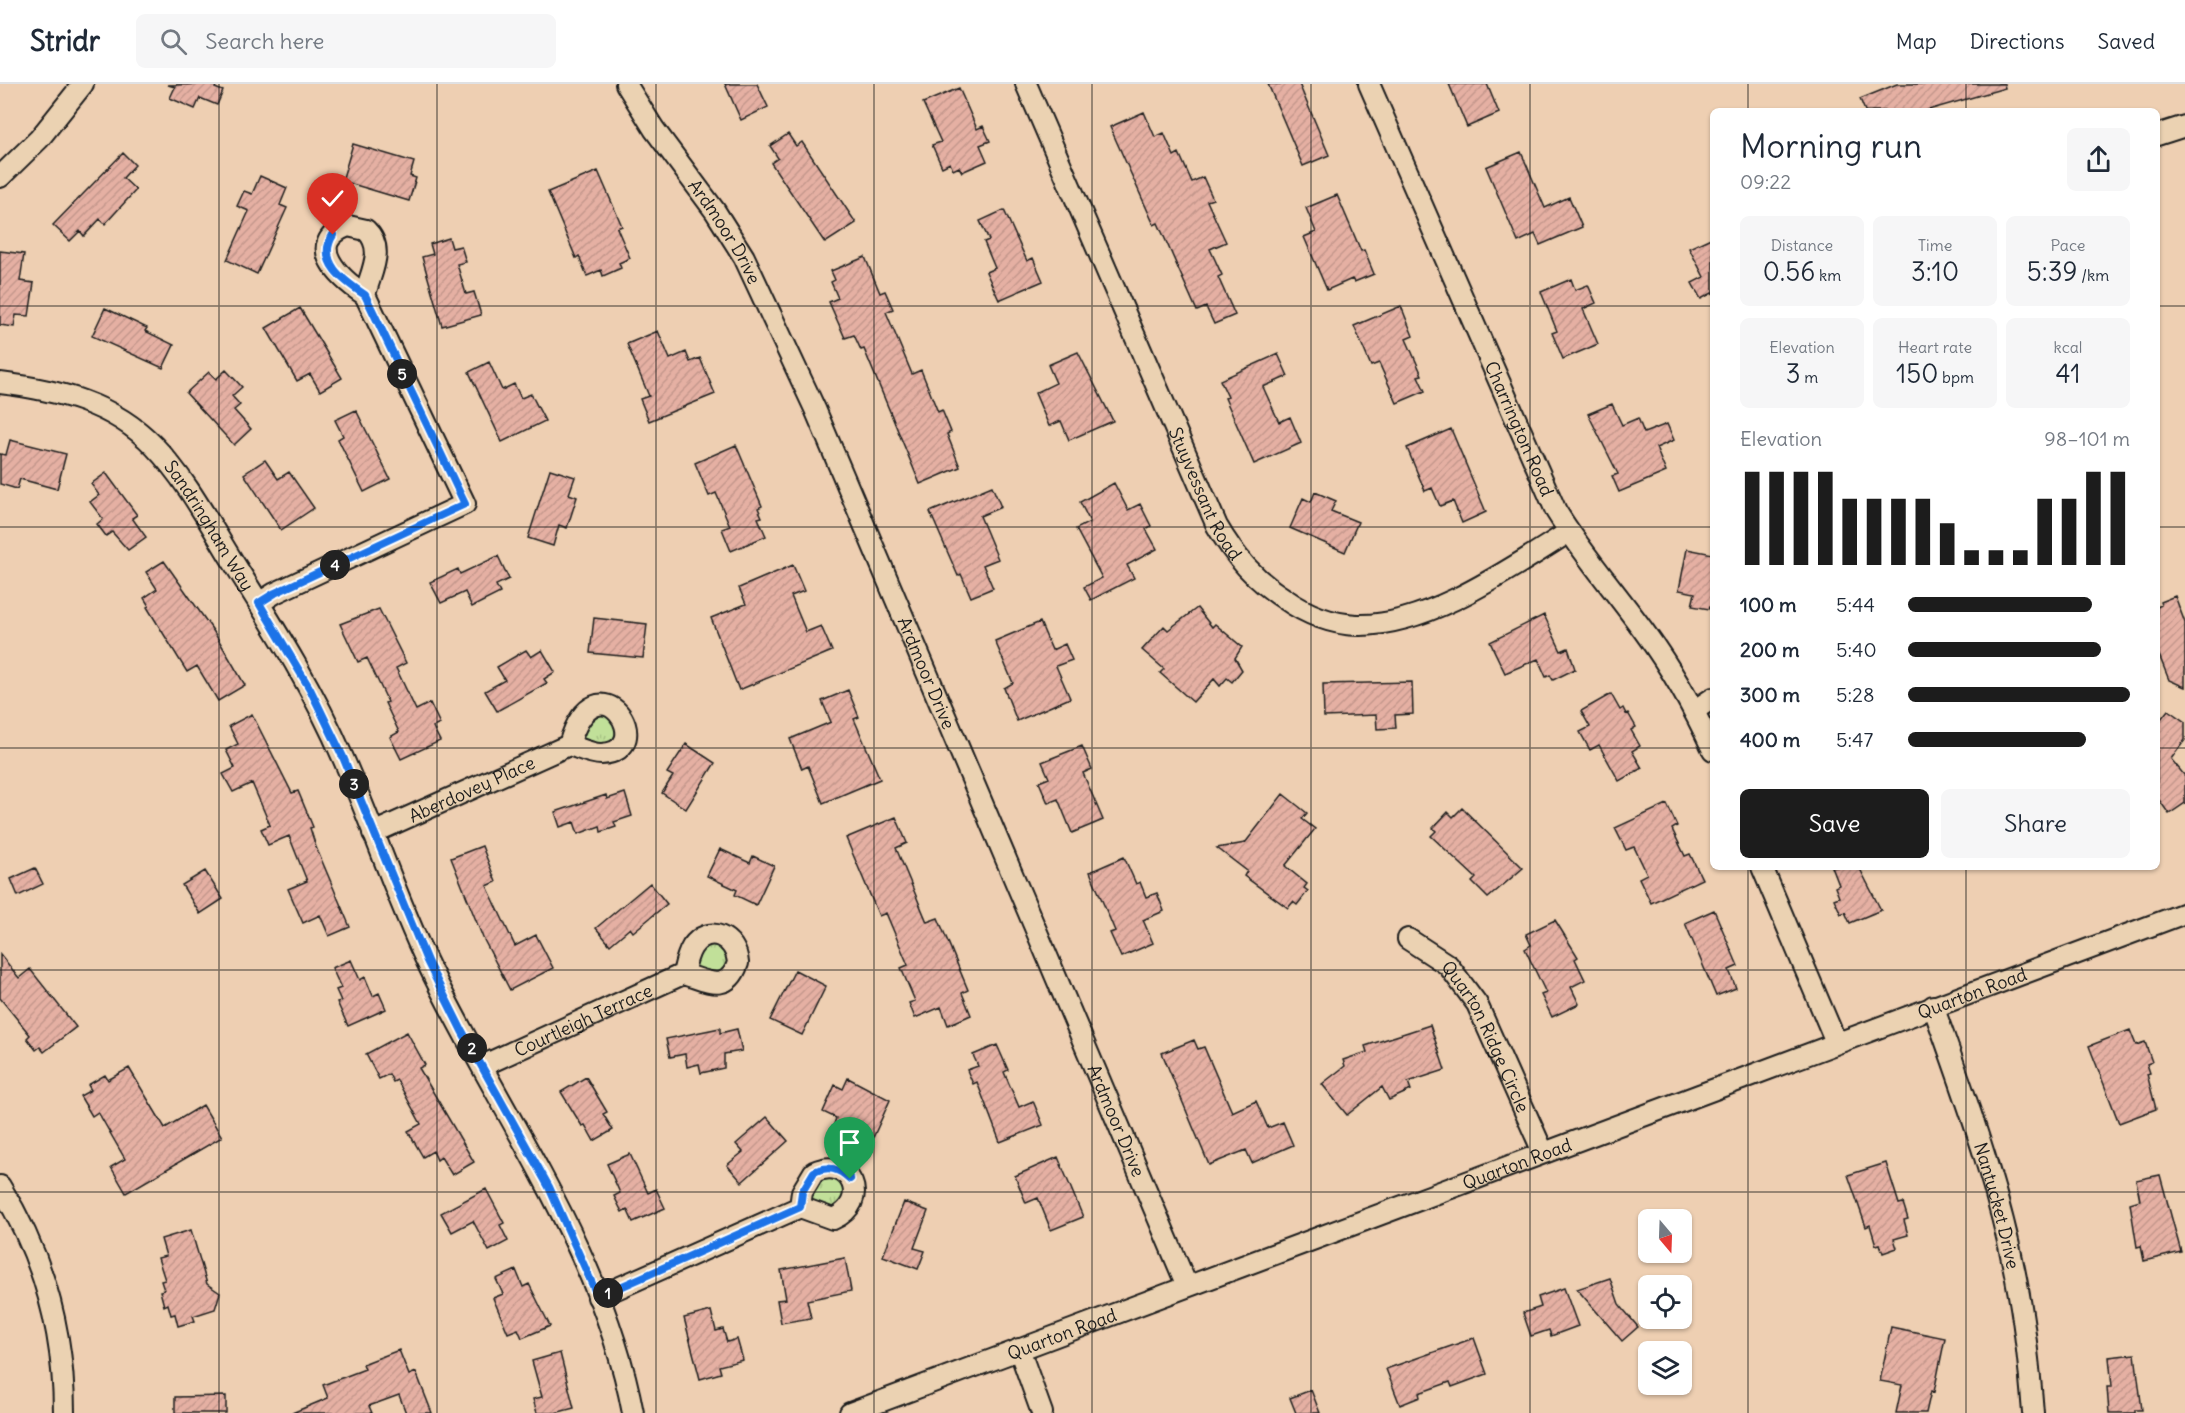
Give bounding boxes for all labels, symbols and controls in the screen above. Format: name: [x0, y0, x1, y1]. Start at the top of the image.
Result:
search box: [136, 14, 556, 68]
text: Stridr: [30, 23, 100, 59]
icon: search: [157, 25, 190, 58]
text: Search here: [205, 27, 324, 55]
text: Map: [1896, 28, 1937, 55]
text: Directions: [1970, 28, 2064, 55]
text: Saved: [2097, 28, 2155, 55]
text: Morning run: [1740, 125, 1922, 167]
button: share: [2067, 128, 2130, 191]
text: 09:22: [1740, 169, 1791, 194]
pin: [307, 173, 358, 235]
street label: Ardmoor Drive: [684, 174, 766, 287]
icon: check: [316, 182, 349, 215]
text: Distance: [1771, 235, 1833, 255]
text: Time: [1918, 235, 1952, 255]
text: Pace: [2051, 235, 2085, 255]
text: 0.56: [1763, 255, 1815, 288]
text: 3:10: [1911, 255, 1959, 288]
text: 5:39: [2027, 255, 2077, 288]
text: km: [1815, 265, 1841, 285]
text: /km: [2077, 265, 2109, 285]
text: Elevation: [1769, 337, 1835, 357]
text: Heart rate: [1898, 337, 1972, 357]
text: kcal: [2054, 337, 2082, 357]
street label: Charrington Road: [1480, 357, 1560, 500]
text: 3: [1786, 357, 1800, 390]
text: 150: [1896, 357, 1938, 390]
text: 41: [2055, 357, 2081, 390]
pin: 5: [387, 359, 417, 389]
text: 5: [397, 364, 407, 384]
text: m: [1800, 367, 1818, 387]
text: bpm: [1938, 367, 1974, 387]
street label: Stuyvessant Road: [1164, 423, 1248, 565]
text: Elevation: [1740, 426, 1822, 451]
text: 98–101 m: [2044, 426, 2130, 451]
street label: Sandringham Way: [160, 455, 260, 595]
pin: 4: [320, 550, 350, 580]
text: 4: [330, 555, 340, 575]
text: 100 m: [1740, 592, 1797, 617]
text: 5:44: [1836, 592, 1875, 617]
street label: Ardmoor Drive: [893, 613, 961, 732]
text: 200 m: [1740, 637, 1800, 662]
text: 5:40: [1836, 637, 1877, 662]
text: 300 m: [1740, 682, 1800, 707]
text: 5:28: [1836, 682, 1875, 707]
text: 400 m: [1740, 727, 1800, 752]
text: 5:47: [1836, 727, 1873, 752]
street label: Aberdovey Place: [405, 750, 538, 827]
pin: 3: [339, 769, 369, 799]
text: 3: [349, 774, 359, 794]
button: Save: [1740, 789, 1929, 858]
button: Share: [1941, 789, 2130, 858]
street label: Quarton Ridge Circle: [1437, 956, 1535, 1116]
street label: Quarton Road: [1914, 962, 2030, 1024]
street label: Courtleigh Terrace: [510, 978, 656, 1061]
pin: 2: [457, 1033, 487, 1063]
text: 2: [468, 1038, 476, 1058]
street label: Ardmoor Drive: [1083, 1061, 1151, 1180]
pin: [824, 1117, 875, 1179]
icon: arrive: [833, 1126, 866, 1159]
street label: Quarton Road: [1459, 1132, 1575, 1194]
street label: Nantucket Drive: [1969, 1139, 2025, 1271]
north arrow: [1638, 1209, 1692, 1263]
map controls: [1638, 1209, 1692, 1395]
button: locate: [1638, 1275, 1692, 1329]
pin: 1: [593, 1278, 623, 1308]
text: 1: [605, 1283, 611, 1303]
street label: Quarton Road: [1004, 1303, 1120, 1365]
button: layers: [1638, 1341, 1692, 1395]

